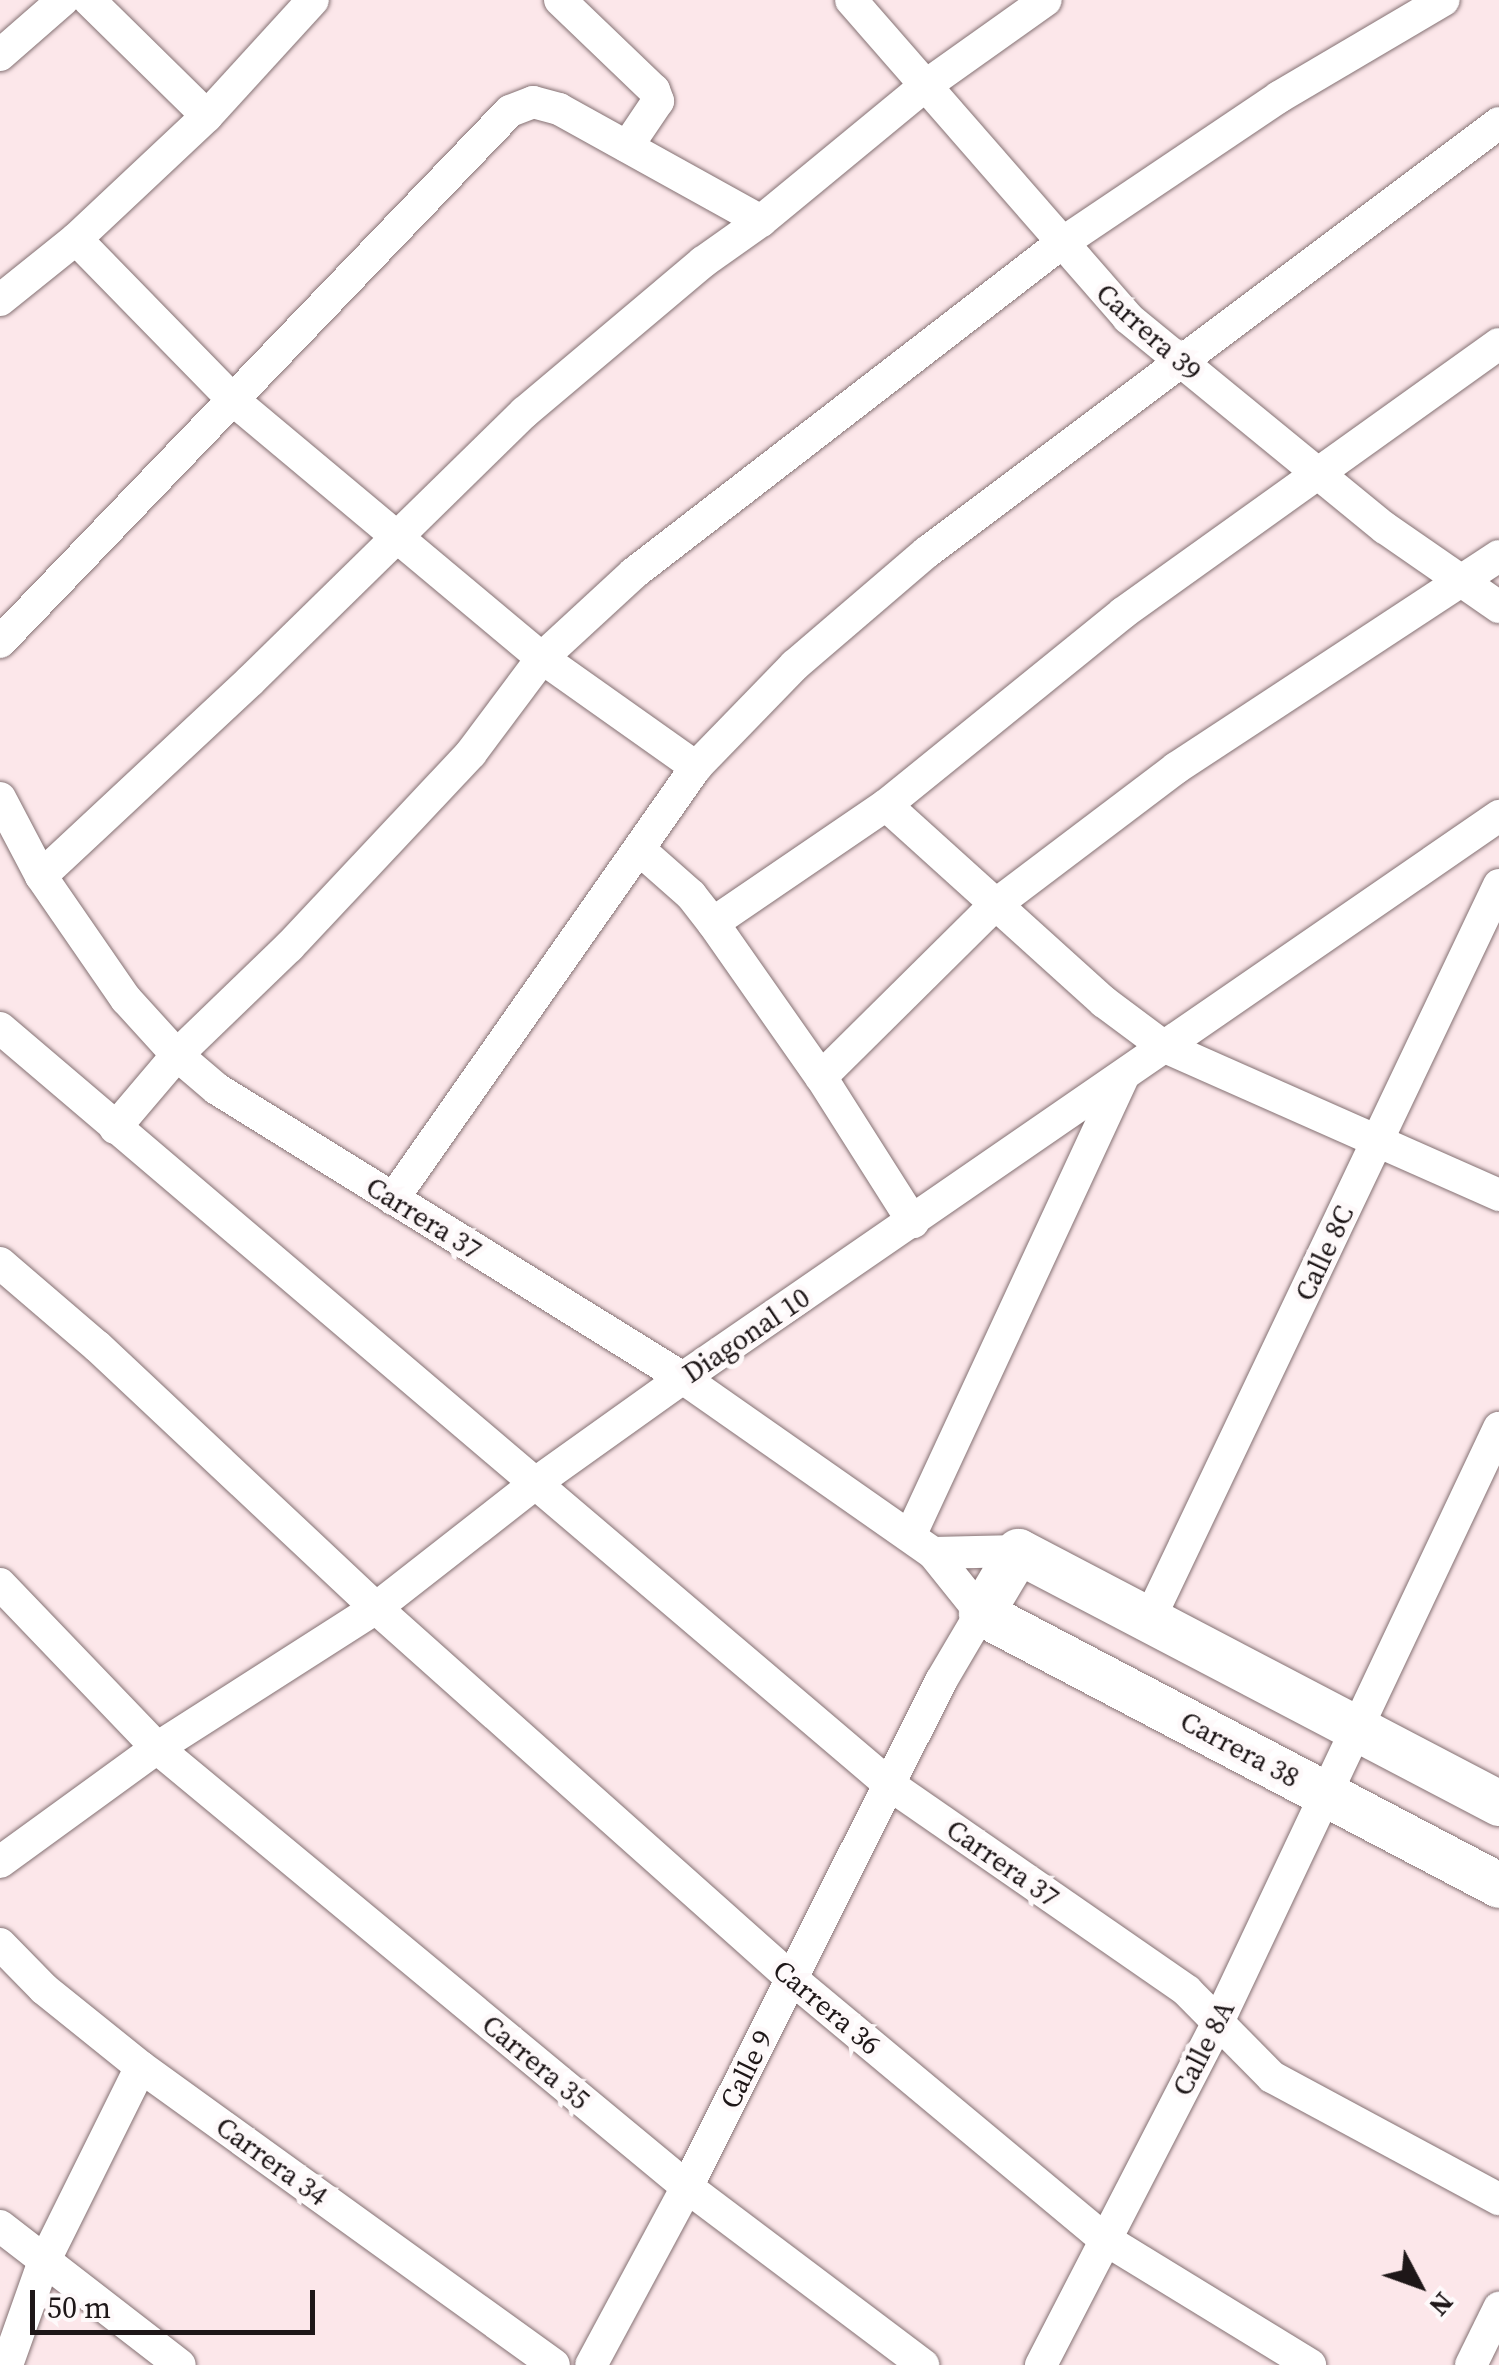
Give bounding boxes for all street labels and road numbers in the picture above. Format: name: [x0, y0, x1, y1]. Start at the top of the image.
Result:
street label: Carrera 39: [1090, 276, 1208, 388]
street label: Carrera 37: [360, 1169, 488, 1267]
street label: Calle 8C: [1287, 1200, 1361, 1306]
street label: Diagonal 10: [676, 1280, 816, 1390]
street label: Carrera 38: [1175, 1704, 1305, 1794]
street label: Carrera 37: [940, 1812, 1066, 1914]
street label: Carrera 36: [766, 1952, 888, 2062]
street label: Calle 8A: [1165, 1995, 1241, 2101]
street label: Carrera 35: [475, 2007, 597, 2117]
street label: Calle 9: [713, 2024, 779, 2114]
street label: Carrera 34: [210, 2109, 334, 2213]

